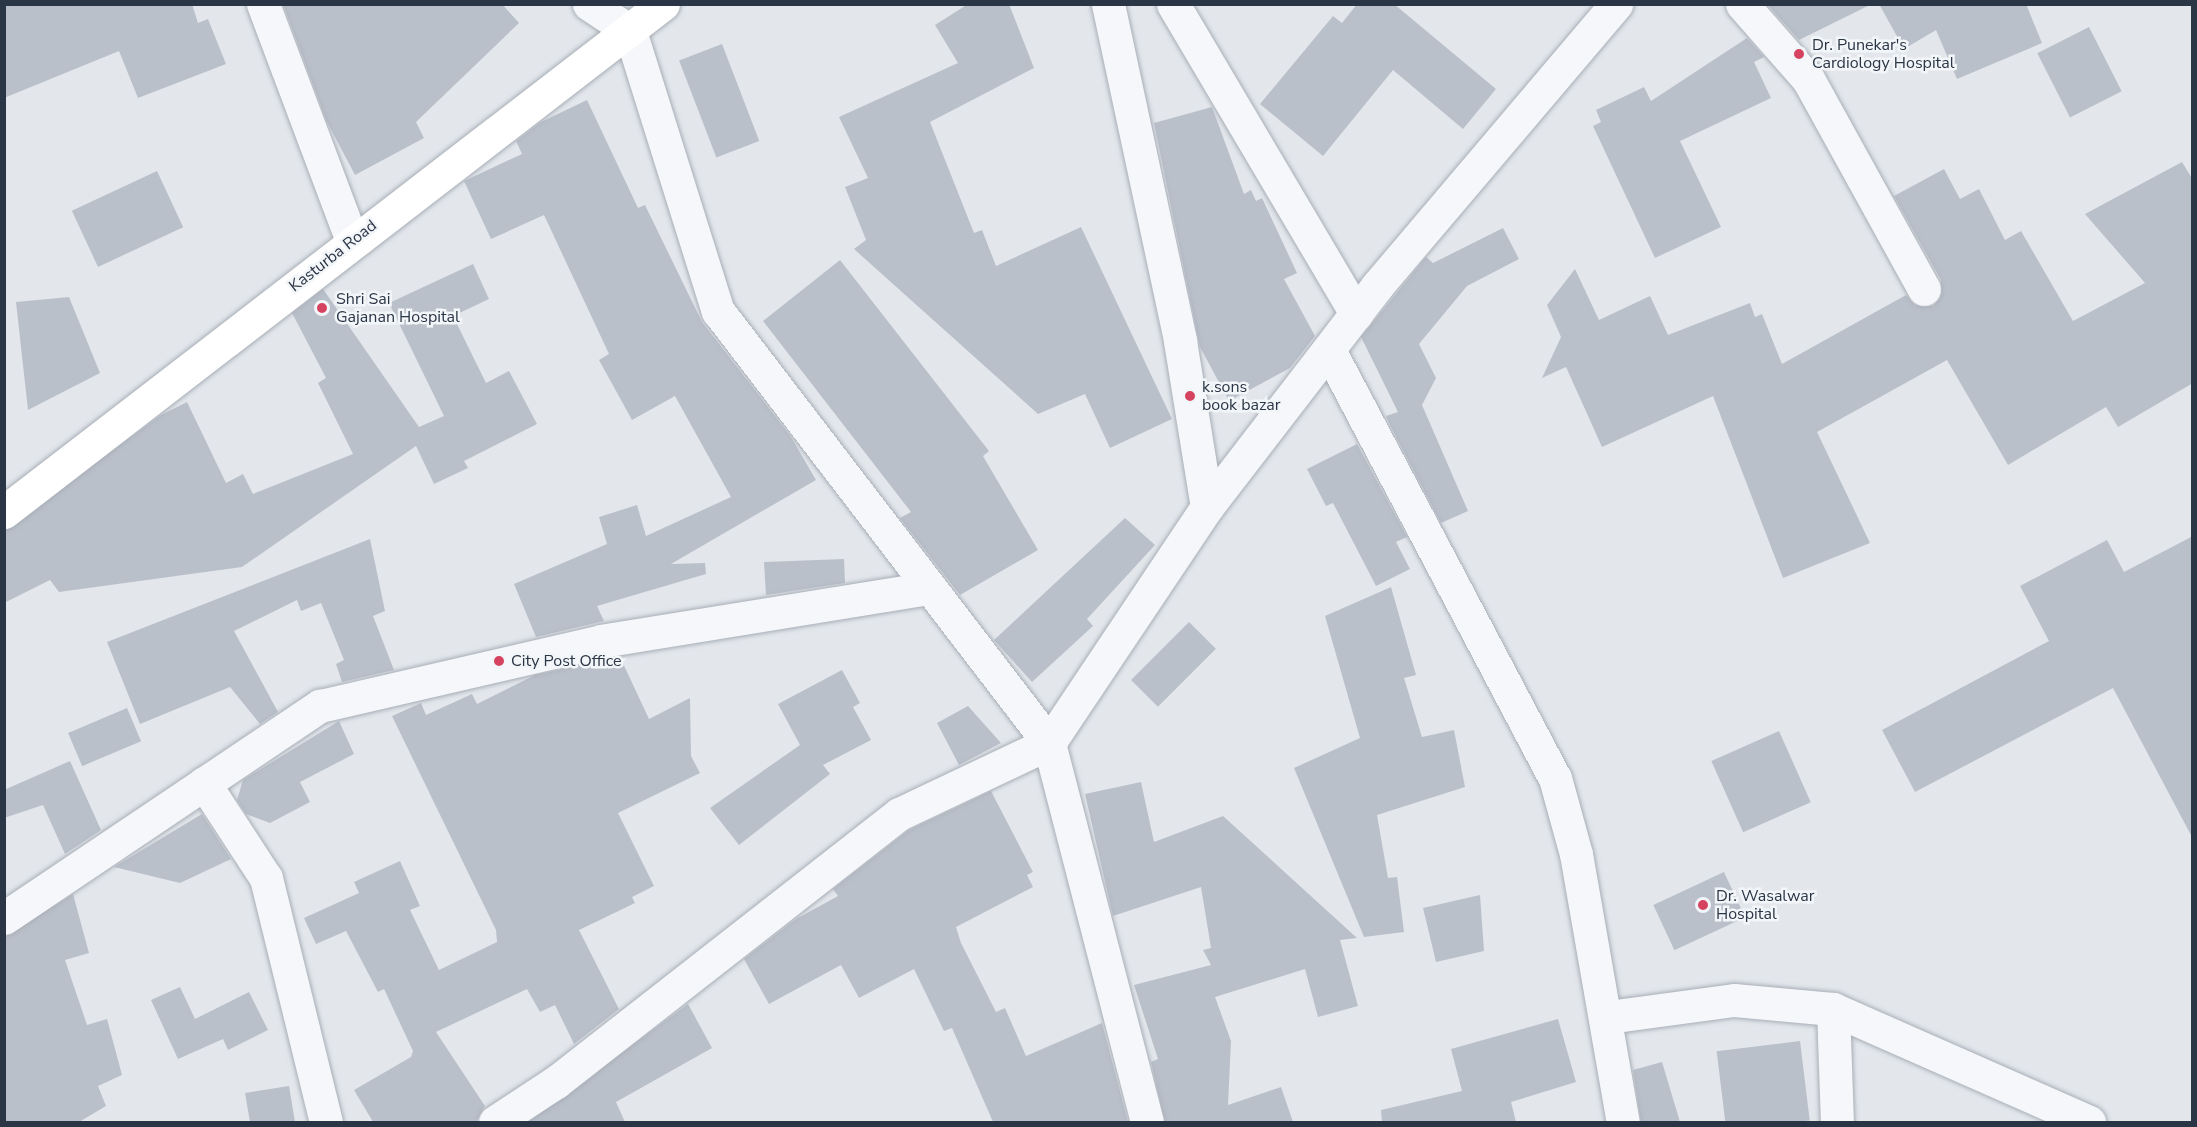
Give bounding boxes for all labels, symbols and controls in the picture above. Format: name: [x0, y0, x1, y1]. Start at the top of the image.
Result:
place label: Dr. Punekar's Cardiology Hospital: [1812, 35, 1954, 73]
marker: Dr. Punekar's Cardiology Hospital: [1790, 45, 1808, 63]
street label: Kasturba Road: [286, 216, 380, 296]
place label: Shri Sai Gajanan Hospital: [336, 289, 460, 327]
marker: Shri Sai Gajanan Hospital: [313, 299, 331, 317]
place label: k.sons book bazar: [1202, 377, 1281, 415]
marker: k.sons book bazar: [1183, 389, 1197, 403]
place label: City Post Office: [511, 651, 622, 671]
marker: City Post Office: [492, 654, 506, 668]
place label: Dr. Wasalwar Hospital: [1716, 886, 1814, 924]
marker: Dr. Wasalwar Hospital: [1694, 896, 1712, 914]

